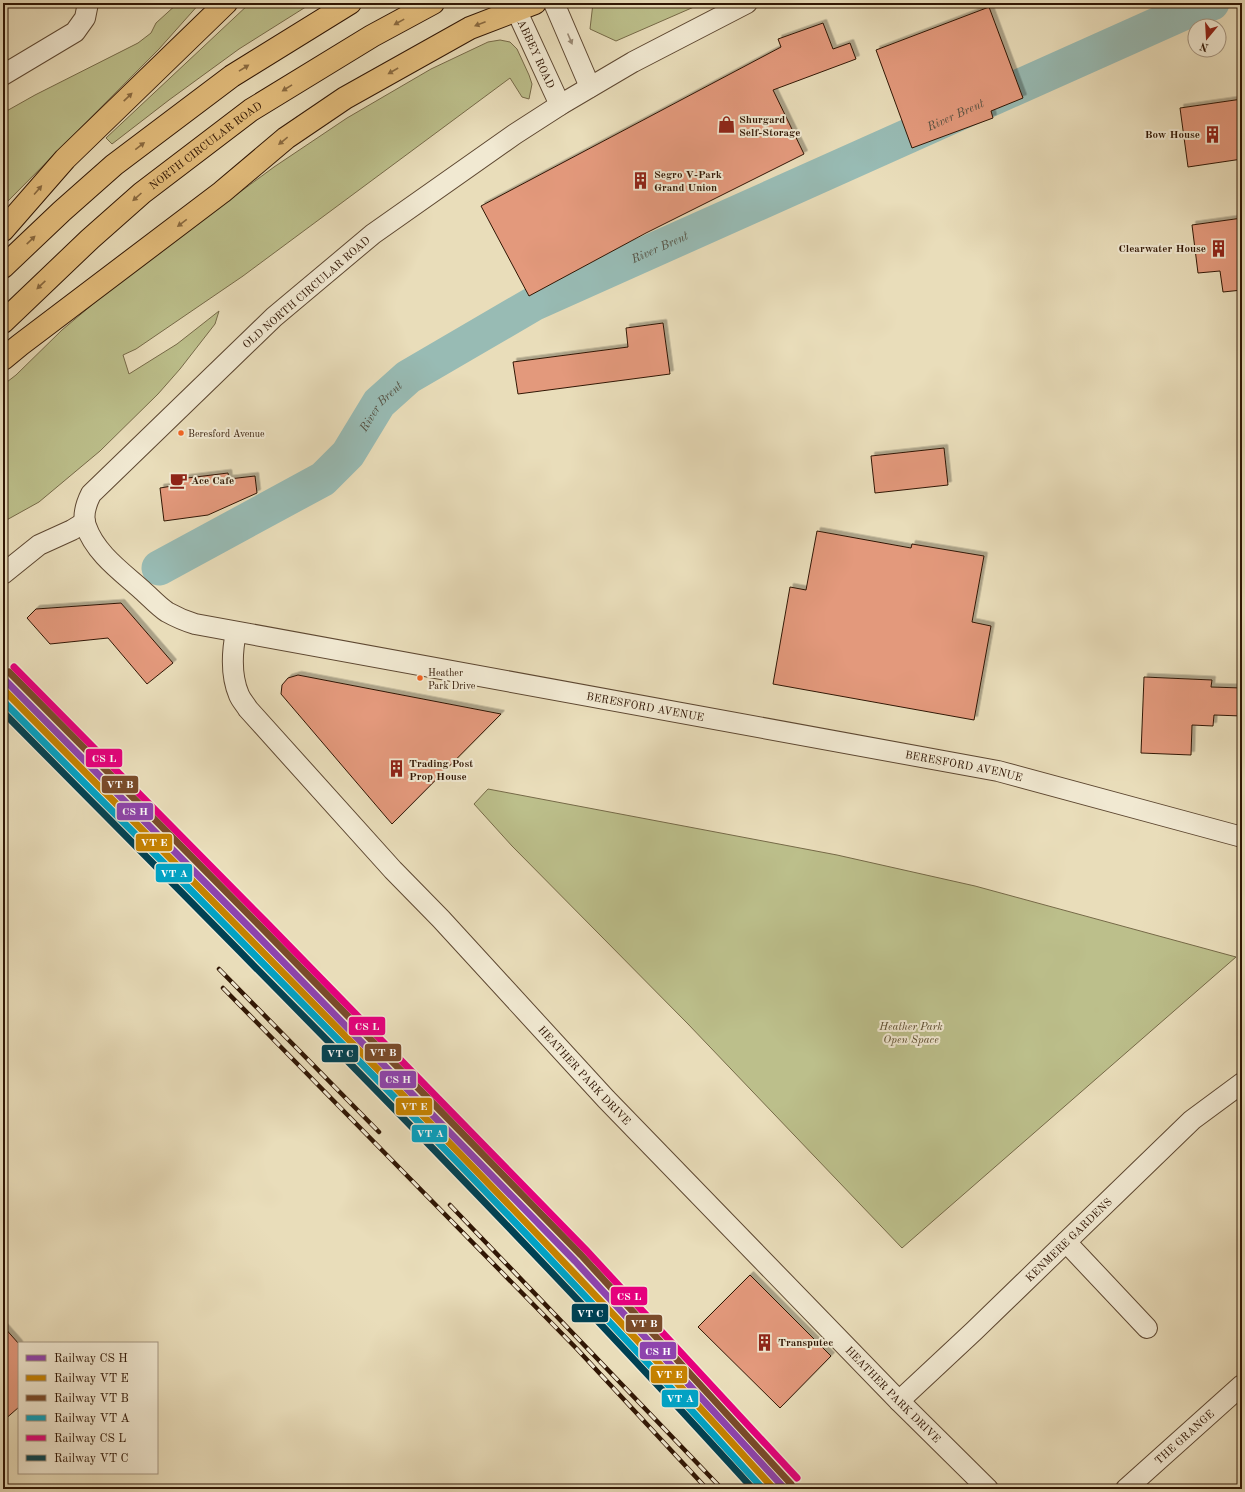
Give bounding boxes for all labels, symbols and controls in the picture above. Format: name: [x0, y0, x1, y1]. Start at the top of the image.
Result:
one-way arrow: [393, 18, 405, 25]
street label: ABBEY ROAD: [515, 18, 556, 91]
north arrow: [1187, 18, 1227, 58]
one-way arrow: [475, 21, 486, 27]
one-way arrow: [567, 33, 573, 45]
text: N: [1198, 39, 1210, 53]
one-way arrow: [239, 64, 249, 72]
one-way arrow: [387, 68, 399, 75]
one-way arrow: [281, 84, 293, 91]
one-way arrow: [123, 92, 133, 102]
water label: River Brent: [925, 98, 986, 134]
street label: NORTH CIRCULAR ROAD: [148, 100, 265, 192]
shop icon: Shurgard Self-Storage: [716, 115, 736, 135]
place label: Shurgard Self-Storage: [739, 115, 800, 139]
building icon: Bow House: [1203, 124, 1223, 144]
place label: Bow House: [1145, 130, 1200, 141]
one-way arrow: [278, 137, 289, 145]
one-way arrow: [134, 141, 145, 150]
building icon: Segro V-Park Grand Union: [631, 170, 651, 190]
place label: Segro V-Park Grand Union: [654, 170, 722, 194]
one-way arrow: [33, 185, 42, 196]
one-way arrow: [132, 193, 142, 202]
one-way arrow: [177, 218, 188, 227]
water label: River Brent: [629, 230, 690, 267]
street label: OLD NORTH CIRCULAR ROAD: [241, 235, 373, 351]
one-way arrow: [26, 236, 36, 245]
building icon: Clearwater House: [1209, 238, 1229, 258]
place label: Clearwater House: [1119, 244, 1206, 255]
one-way arrow: [36, 280, 46, 290]
water label: River Brent: [358, 380, 405, 435]
marker: Beresford Avenue: [176, 428, 186, 438]
place label: Beresford Avenue: [188, 429, 265, 439]
cafe icon: Ace Cafe: [168, 470, 188, 490]
place label: Ace Cafe: [191, 476, 234, 487]
place label: Heather Park Drive: [428, 668, 476, 691]
marker: Heather Park Drive: [415, 673, 425, 683]
street label: BERESFORD AVENUE: [585, 692, 705, 724]
line badge: CS L: [85, 748, 123, 768]
street label: BERESFORD AVENUE: [904, 750, 1023, 784]
text: CS L: [92, 754, 116, 765]
building icon: Trading Post Prop House: [386, 759, 406, 779]
place label: Trading Post Prop House: [409, 759, 473, 783]
line badge: VT B: [101, 775, 139, 794]
text: VT B: [106, 780, 134, 791]
line badge: CS H: [116, 802, 154, 821]
text: CS H: [122, 807, 148, 818]
line badge: VT E: [135, 833, 173, 852]
text: VT E: [140, 838, 168, 849]
line badge: VT A: [155, 863, 193, 883]
text: VT A: [160, 869, 189, 880]
line badge: CS L: [348, 1016, 386, 1036]
text: CS L: [355, 1022, 379, 1033]
park label: Heather Park Open Space: [878, 1022, 943, 1046]
street label: HEATHER PARK DRIVE: [535, 1025, 632, 1128]
line badge: VT B: [364, 1043, 402, 1062]
line badge: VT C: [321, 1044, 359, 1063]
text: VT B: [369, 1048, 397, 1059]
text: VT C: [327, 1049, 353, 1060]
line badge: CS H: [379, 1070, 417, 1089]
text: CS H: [385, 1075, 411, 1086]
line badge: VT E: [395, 1097, 433, 1116]
text: VT E: [400, 1102, 428, 1113]
line badge: VT A: [411, 1124, 448, 1143]
text: VT A: [416, 1129, 445, 1140]
street label: KENMERE GARDENS: [1024, 1197, 1115, 1285]
line badge: CS L: [610, 1286, 648, 1306]
text: CS L: [617, 1292, 641, 1303]
line badge: VT C: [571, 1303, 609, 1323]
text: VT C: [577, 1309, 603, 1320]
line badge: VT B: [625, 1314, 663, 1333]
text: VT B: [630, 1319, 658, 1330]
building icon: Transputec: [755, 1332, 775, 1352]
place label: Transputec: [778, 1338, 833, 1349]
line badge: CS H: [639, 1341, 677, 1360]
legend: [18, 1342, 158, 1474]
street label: HEATHER PARK DRIVE: [843, 1345, 942, 1446]
text: CS H: [645, 1347, 671, 1358]
text: Railway CS H: [54, 1353, 128, 1365]
line badge: VT E: [650, 1365, 688, 1384]
text: VT E: [655, 1370, 683, 1381]
text: Railway VT E: [54, 1373, 129, 1385]
line badge: VT A: [661, 1389, 699, 1408]
text: Railway VT B: [54, 1393, 129, 1405]
text: VT A: [666, 1394, 695, 1405]
street label: THE GRANGE: [1153, 1409, 1217, 1467]
text: Railway VT A: [54, 1413, 130, 1425]
text: Railway CS L: [54, 1433, 126, 1445]
text: Railway VT C: [54, 1453, 129, 1465]

